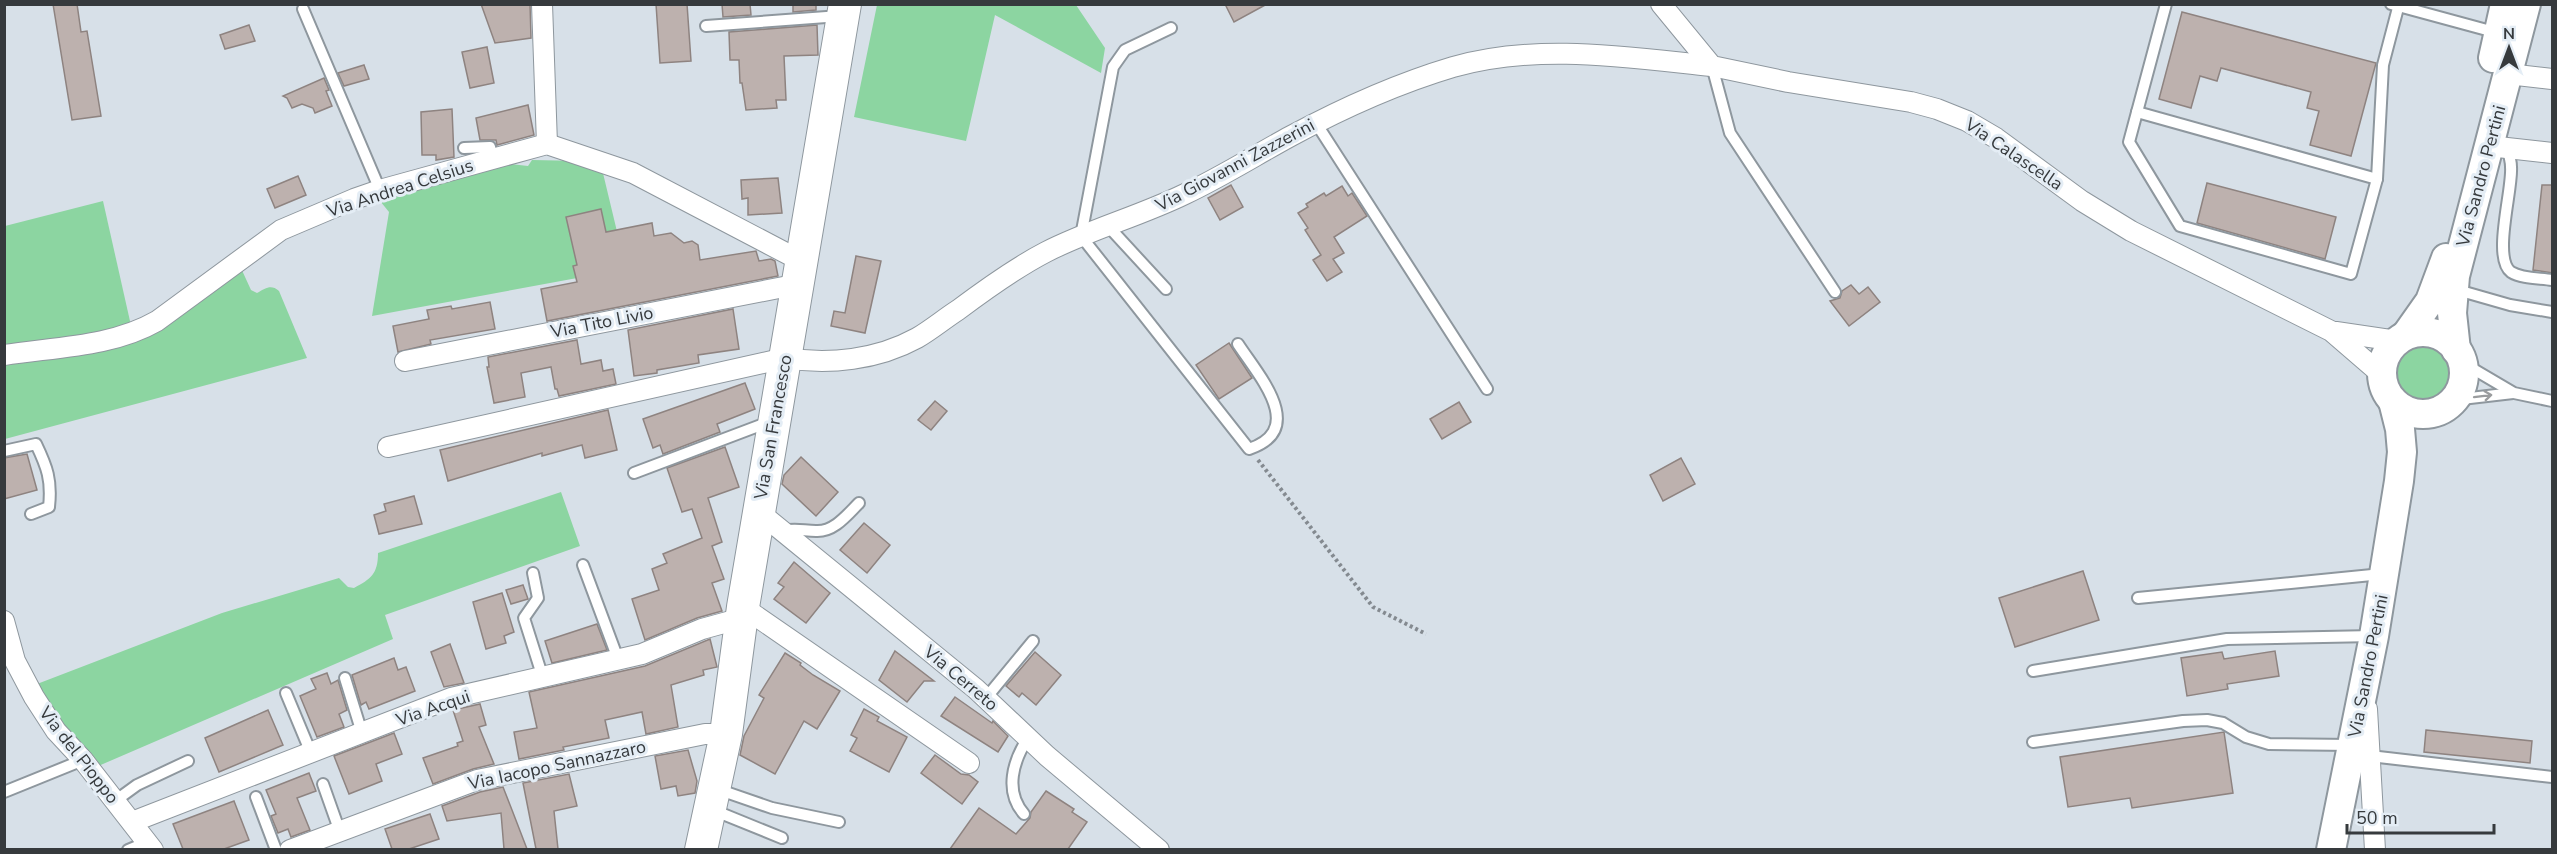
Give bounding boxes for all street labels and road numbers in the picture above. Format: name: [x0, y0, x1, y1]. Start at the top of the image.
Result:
street label: Via Sandro Pertini: [2450, 103, 2511, 250]
street label: Via Calascella: [1959, 112, 2068, 196]
street label: Via Giovanni Zazzerini: [1150, 113, 1319, 218]
street label: Via Andrea Celsius: [323, 153, 476, 223]
street label: Via Tito Livio: [548, 300, 655, 344]
street label: Via San Francesco: [748, 353, 798, 502]
street label: Via Sandro Pertini: [2342, 592, 2394, 741]
street label: Via Cerreto: [918, 639, 1003, 716]
street label: Via Acqui: [392, 684, 473, 732]
street label: Via del Pioppo: [33, 701, 125, 809]
street label: Via Iacopo Sannazzaro: [465, 734, 648, 796]

